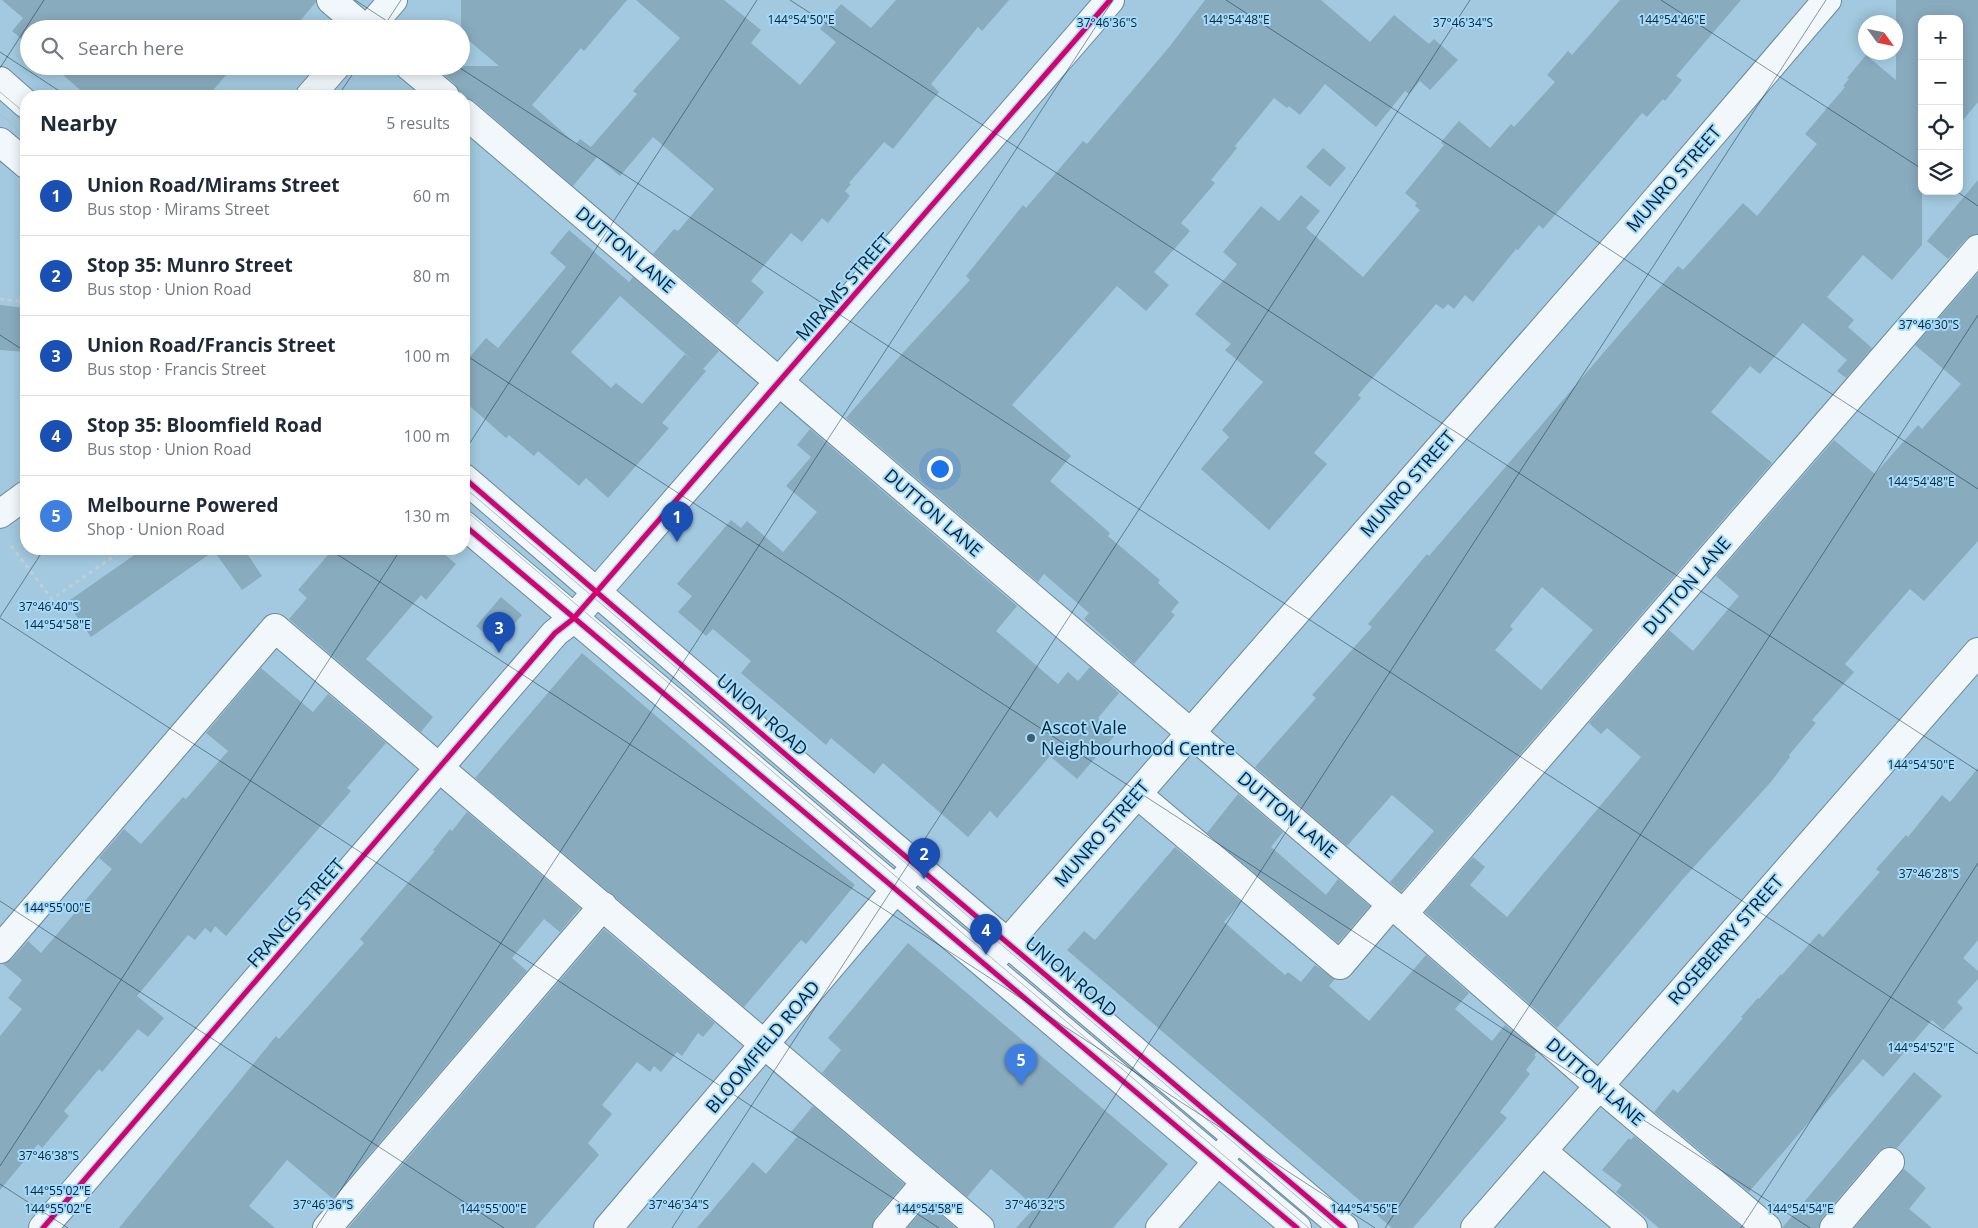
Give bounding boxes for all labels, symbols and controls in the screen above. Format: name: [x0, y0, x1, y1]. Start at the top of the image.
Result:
text: 144°54'50"E: [767, 11, 835, 28]
text: 144°54'48"E: [1202, 11, 1270, 28]
text: 144°54'46"E: [1638, 11, 1706, 28]
text: 37°46'36"S: [1077, 14, 1137, 31]
text: 37°46'34"S: [1433, 14, 1493, 31]
north arrow: [1858, 15, 1903, 60]
map controls: [1918, 15, 1963, 195]
button: +: [1918, 15, 1963, 60]
search box: [20, 20, 470, 75]
icon: search: [38, 34, 66, 62]
text: Search here: [78, 35, 184, 61]
button: −: [1918, 60, 1963, 105]
button: locate: [1918, 105, 1963, 150]
text: Nearby: [40, 109, 117, 137]
text: 5 results: [386, 112, 450, 134]
street label: MUNRO STREET: [1620, 120, 1726, 237]
button: layers: [1918, 150, 1963, 195]
text: Union Road/Mirams Street: [87, 172, 339, 198]
text: 1: [51, 185, 61, 207]
text: 60 m: [413, 185, 450, 207]
text: Bus stop · Mirams Street: [87, 198, 269, 220]
street label: DUTTON LANE: [571, 201, 680, 298]
street label: MIRAMS STREET: [790, 227, 897, 345]
text: Stop 35: Munro Street: [87, 252, 293, 278]
text: 2: [51, 265, 61, 287]
text: 80 m: [413, 265, 450, 287]
text: Bus stop · Union Road: [87, 278, 251, 300]
text: 37°46'30"S: [1899, 316, 1959, 333]
text: Union Road/Francis Street: [87, 332, 336, 358]
text: 3: [51, 345, 61, 367]
text: 100 m: [404, 345, 450, 367]
text: Bus stop · Francis Street: [87, 358, 266, 380]
text: Stop 35: Bloomfield Road: [87, 412, 322, 438]
text: 4: [51, 425, 61, 447]
text: 100 m: [404, 425, 450, 447]
street label: MUNRO STREET: [1354, 425, 1460, 542]
text: Bus stop · Union Road: [87, 438, 251, 460]
your location: [927, 456, 953, 482]
street label: DUTTON LANE: [880, 463, 988, 562]
text: 144°54'48"E: [1887, 473, 1955, 490]
text: Melbourne Powered: [87, 492, 279, 518]
pin: 1: [661, 501, 693, 542]
text: 5: [51, 505, 61, 527]
text: 130 m: [404, 505, 450, 527]
text: Shop · Union Road: [87, 518, 225, 540]
street label: DUTTON LANE: [1637, 531, 1736, 639]
text: 37°46'40"S: [19, 598, 79, 615]
pin: 3: [483, 612, 515, 653]
text: 144°54'58"E: [23, 616, 91, 633]
street label: UNION ROAD: [712, 668, 813, 761]
place label: Ascot Vale Neighbourhood Centre: [1041, 715, 1235, 760]
marker: Ascot Vale Neighbourhood Centre: [1025, 732, 1037, 744]
text: 144°54'50"E: [1887, 756, 1955, 773]
street label: DUTTON LANE: [1233, 766, 1342, 863]
street label: MUNRO STREET: [1048, 775, 1154, 892]
pin: 2: [908, 838, 940, 879]
street label: FRANCIS STREET: [241, 853, 349, 972]
text: 37°46'28"S: [1899, 865, 1959, 882]
street label: ROSEBERRY STREET: [1662, 869, 1788, 1009]
text: 144°55'00"E: [23, 899, 91, 916]
pin: 4: [970, 914, 1002, 955]
street label: UNION ROAD: [1020, 931, 1123, 1022]
street label: BLOOMFIELD ROAD: [700, 975, 825, 1118]
street label: DUTTON LANE: [1542, 1032, 1650, 1131]
text: 144°54'52"E: [1887, 1039, 1955, 1056]
pin: 5: [1005, 1044, 1037, 1085]
text: 37°46'38"S: [19, 1147, 79, 1164]
text: 144°55'02"E: [23, 1182, 91, 1199]
text: 37°46'36"S: [293, 1196, 353, 1213]
text: 37°46'34"S: [649, 1196, 709, 1213]
text: 37°46'32"S: [1005, 1196, 1065, 1213]
text: 144°55'02"E: [24, 1200, 92, 1217]
text: 144°55'00"E: [459, 1200, 527, 1217]
text: 144°54'58"E: [895, 1200, 963, 1217]
text: 144°54'56"E: [1330, 1200, 1398, 1217]
text: 144°54'54"E: [1766, 1200, 1834, 1217]

